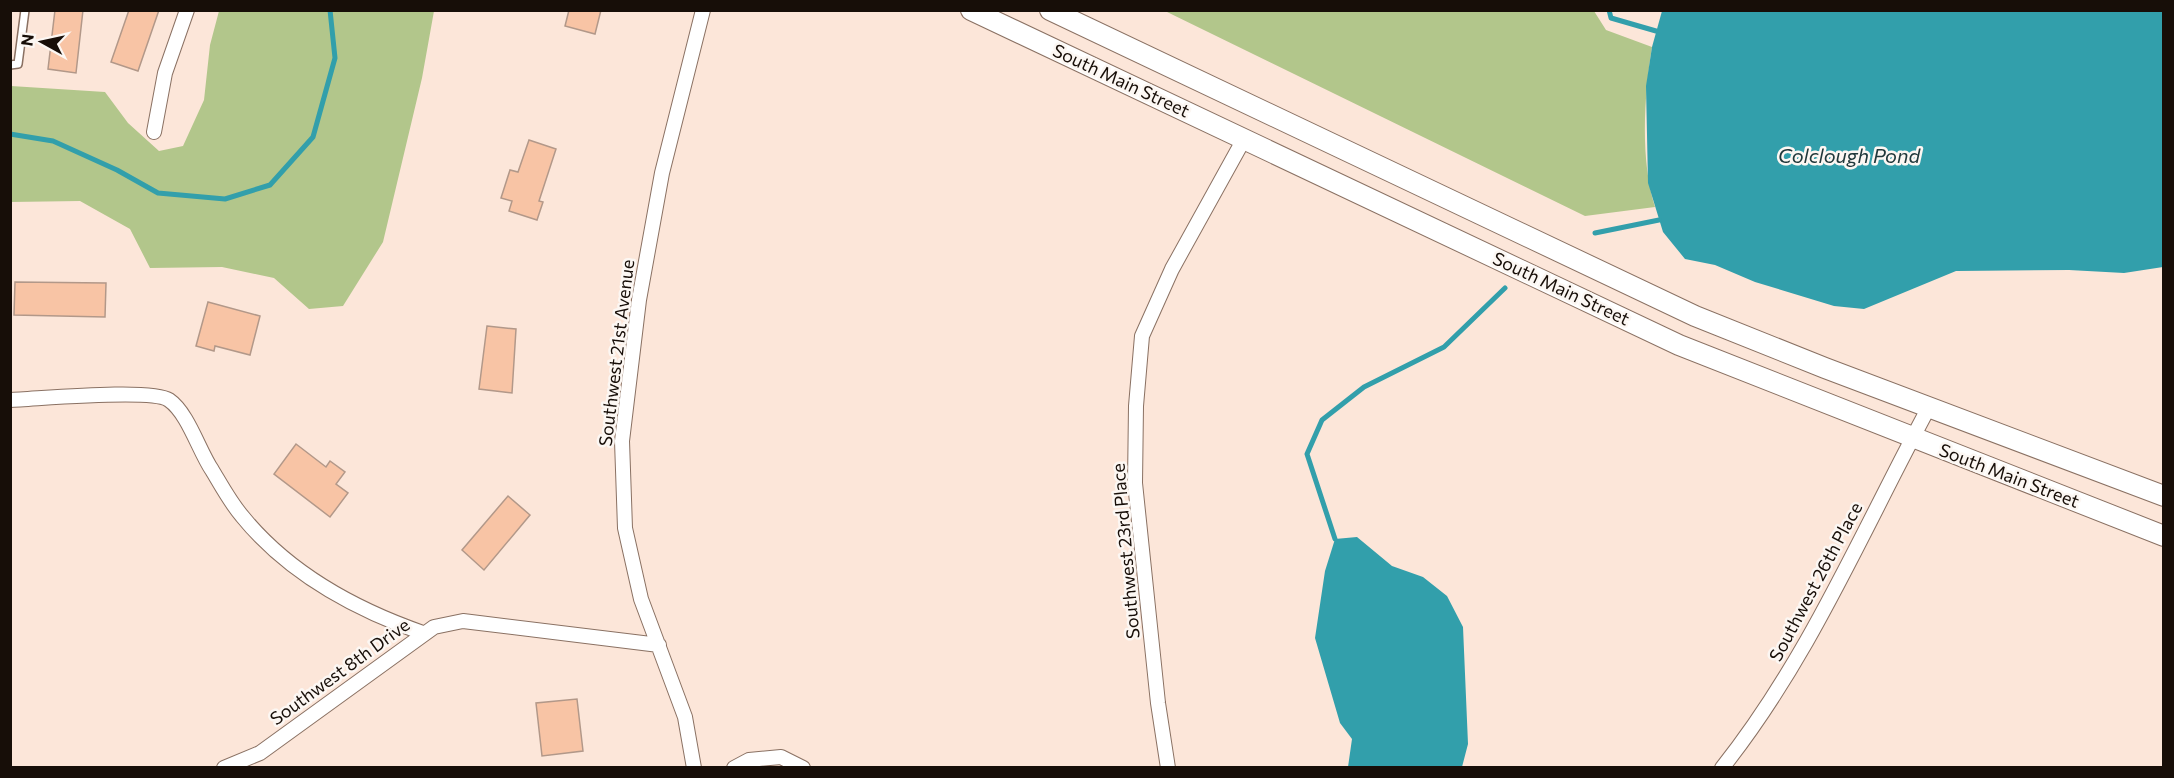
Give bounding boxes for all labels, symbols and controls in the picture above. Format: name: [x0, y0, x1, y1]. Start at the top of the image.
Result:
north arrow: [12, 12, 72, 72]
text: N: [16, 33, 37, 47]
street label: South Main Street: [1050, 39, 1193, 121]
water label: Colclough Pond: [1778, 143, 1922, 167]
street label: South Main Street: [1490, 247, 1633, 329]
street label: Southwest 21st Avenue: [594, 258, 638, 448]
street label: South Main Street: [1936, 438, 2083, 512]
street label: Southwest 23rd Place: [1106, 462, 1144, 640]
street label: Southwest 26th Place: [1764, 498, 1866, 665]
street label: Southwest 8th Drive: [265, 613, 413, 729]

